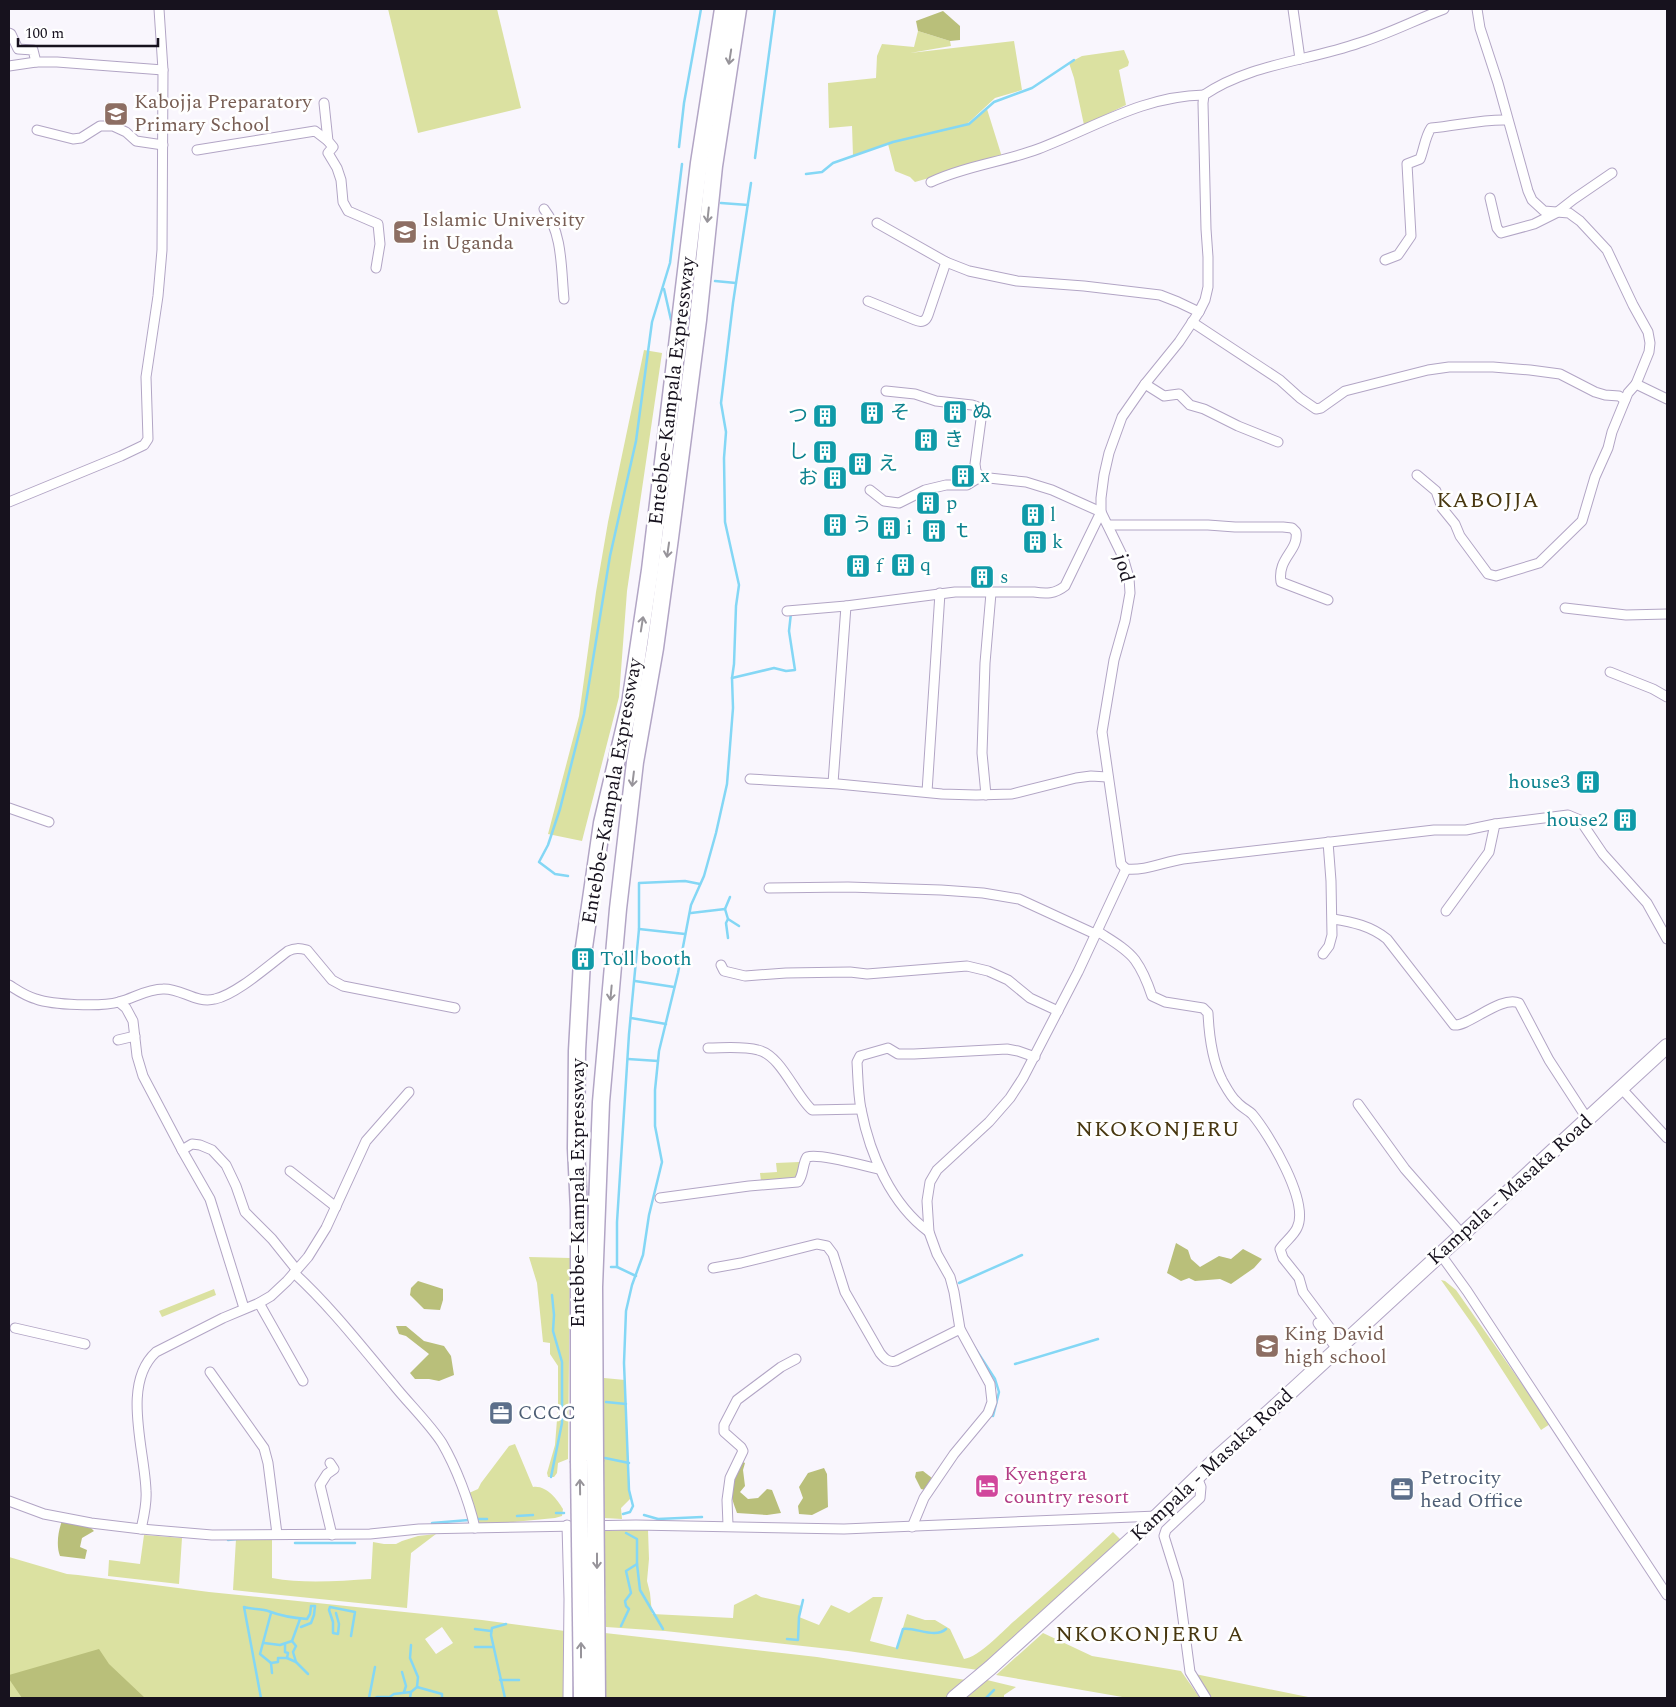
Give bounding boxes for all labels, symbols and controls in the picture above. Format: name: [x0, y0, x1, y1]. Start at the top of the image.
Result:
scale bar: [18, 15, 158, 47]
text: 100 m: [25, 22, 64, 45]
one-way arrow: [725, 49, 735, 65]
place label: Kabojja Preparatory Primary School: [134, 87, 313, 140]
school or university icon: Kabojja Preparatory Primary School: [103, 101, 129, 127]
place label: Islamic University in Uganda: [422, 205, 586, 258]
one-way arrow: [703, 206, 713, 222]
school or university icon: Islamic University in Uganda: [392, 219, 418, 245]
street label: Entebbe–Kampala Expressway: [641, 254, 703, 527]
place label: ぬ: [972, 397, 992, 427]
place label: そ: [890, 398, 910, 428]
building icon: ぬ: [942, 399, 968, 425]
building icon: そ: [859, 400, 885, 426]
place label: つ: [788, 401, 808, 431]
building icon: つ: [812, 403, 838, 429]
place label: き: [944, 425, 964, 455]
building icon: き: [913, 427, 939, 453]
place label: し: [788, 437, 808, 467]
building icon: し: [812, 439, 838, 465]
place label: え: [878, 449, 898, 479]
building icon: え: [847, 451, 873, 477]
place label: x: [980, 461, 990, 491]
place label: お: [798, 463, 818, 493]
building icon: x: [950, 463, 976, 489]
building icon: お: [822, 465, 848, 491]
district label: KABOJJA: [1436, 484, 1540, 517]
place label: p: [946, 488, 957, 518]
building icon: p: [915, 490, 941, 516]
place label: l: [1050, 500, 1056, 530]
building icon: l: [1020, 502, 1046, 528]
place label: う: [852, 510, 872, 540]
building icon: う: [822, 512, 848, 538]
place label: i: [906, 513, 912, 543]
building icon: i: [876, 515, 902, 541]
place label: ｔ: [952, 516, 972, 546]
building icon: ｔ: [921, 518, 947, 544]
place label: k: [1052, 527, 1063, 557]
building icon: k: [1022, 529, 1048, 555]
one-way arrow: [663, 541, 673, 557]
place label: q: [920, 550, 931, 580]
street label: jod: [1106, 550, 1142, 586]
place label: f: [876, 551, 885, 581]
building icon: q: [890, 552, 916, 578]
building icon: f: [845, 553, 871, 579]
place label: s: [1000, 562, 1009, 592]
building icon: s: [969, 564, 995, 590]
one-way arrow: [638, 616, 648, 632]
street label: Entebbe–Kampala Expressway: [574, 654, 650, 926]
place label: house3: [1508, 767, 1570, 797]
building icon: house3: [1575, 769, 1601, 795]
one-way arrow: [628, 771, 638, 787]
place label: house2: [1546, 805, 1608, 835]
building icon: house2: [1612, 807, 1638, 833]
place label: Toll booth: [600, 944, 692, 974]
building icon: Toll booth: [570, 946, 596, 972]
one-way arrow: [606, 985, 615, 1001]
street label: Entebbe–Kampala Expressway: [563, 1057, 593, 1328]
street label: Kampala - Masaka Road: [1421, 1108, 1599, 1272]
district label: NKOKONJERU: [1076, 1113, 1240, 1146]
place label: King David high school: [1284, 1319, 1387, 1372]
school or university icon: King David high school: [1254, 1333, 1280, 1359]
street label: Kampala - Masaka Road: [1124, 1381, 1300, 1549]
place label: CCCC: [518, 1398, 576, 1428]
office icon: CCCC: [488, 1400, 514, 1426]
place label: Kyengera country resort: [1004, 1459, 1129, 1512]
place label: Petrocity head Office: [1420, 1463, 1523, 1516]
hotel icon: Kyengera country resort: [974, 1473, 1000, 1499]
office icon: Petrocity head Office: [1389, 1476, 1415, 1502]
one-way arrow: [575, 1479, 584, 1495]
one-way arrow: [592, 1553, 602, 1569]
district label: NKOKONJERU A: [1056, 1618, 1244, 1651]
one-way arrow: [576, 1642, 586, 1658]

